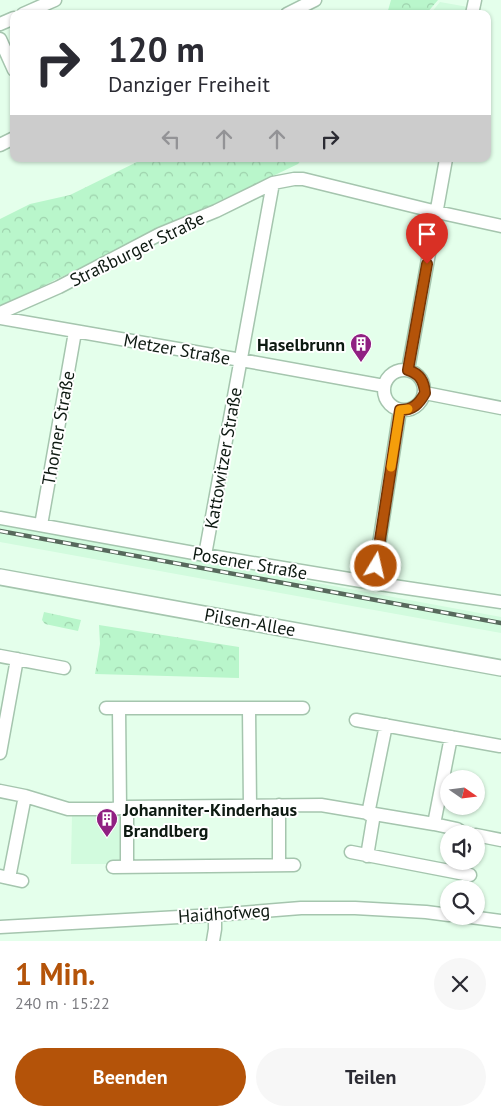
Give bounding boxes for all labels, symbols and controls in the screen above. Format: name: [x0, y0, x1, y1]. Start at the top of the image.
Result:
text: 120 m: [108, 26, 205, 72]
icon: right: [25, 30, 90, 95]
text: Danziger Freiheit: [108, 70, 270, 98]
icon: left: [157, 125, 185, 153]
icon: ahead: [210, 125, 238, 153]
icon: ahead: [263, 125, 291, 153]
icon: right: [316, 125, 344, 153]
street label: Straßburger Straße: [66, 206, 208, 292]
pin: [406, 213, 448, 264]
icon: arrive: [413, 220, 441, 248]
street label: Metzer Straße: [122, 328, 232, 370]
building icon: Haselbrunn: [349, 332, 373, 363]
place label: Haselbrunn: [257, 333, 345, 356]
street label: Thorner Straße: [37, 369, 79, 487]
street label: Kattowitzer Straße: [199, 385, 247, 531]
position arrow: [349, 539, 401, 591]
street label: Posener Straße: [191, 542, 309, 584]
street label: Pilsen-Allee: [203, 603, 297, 641]
north arrow: [440, 770, 485, 815]
map controls: [440, 770, 485, 925]
place label: Johanniter-Kinderhaus Brandlberg: [122, 798, 297, 842]
building icon: Johanniter-Kinderhaus Brandlberg: [95, 807, 119, 838]
button: sound: [440, 825, 485, 870]
button: search: [440, 880, 485, 925]
street label: Haidhofweg: [177, 898, 271, 928]
text: 1 Min.: [15, 954, 95, 993]
button: close: [434, 958, 486, 1010]
text: 240 m · 15:22: [15, 993, 110, 1013]
button: Beenden: [15, 1048, 246, 1106]
button: Teilen: [256, 1048, 486, 1106]

